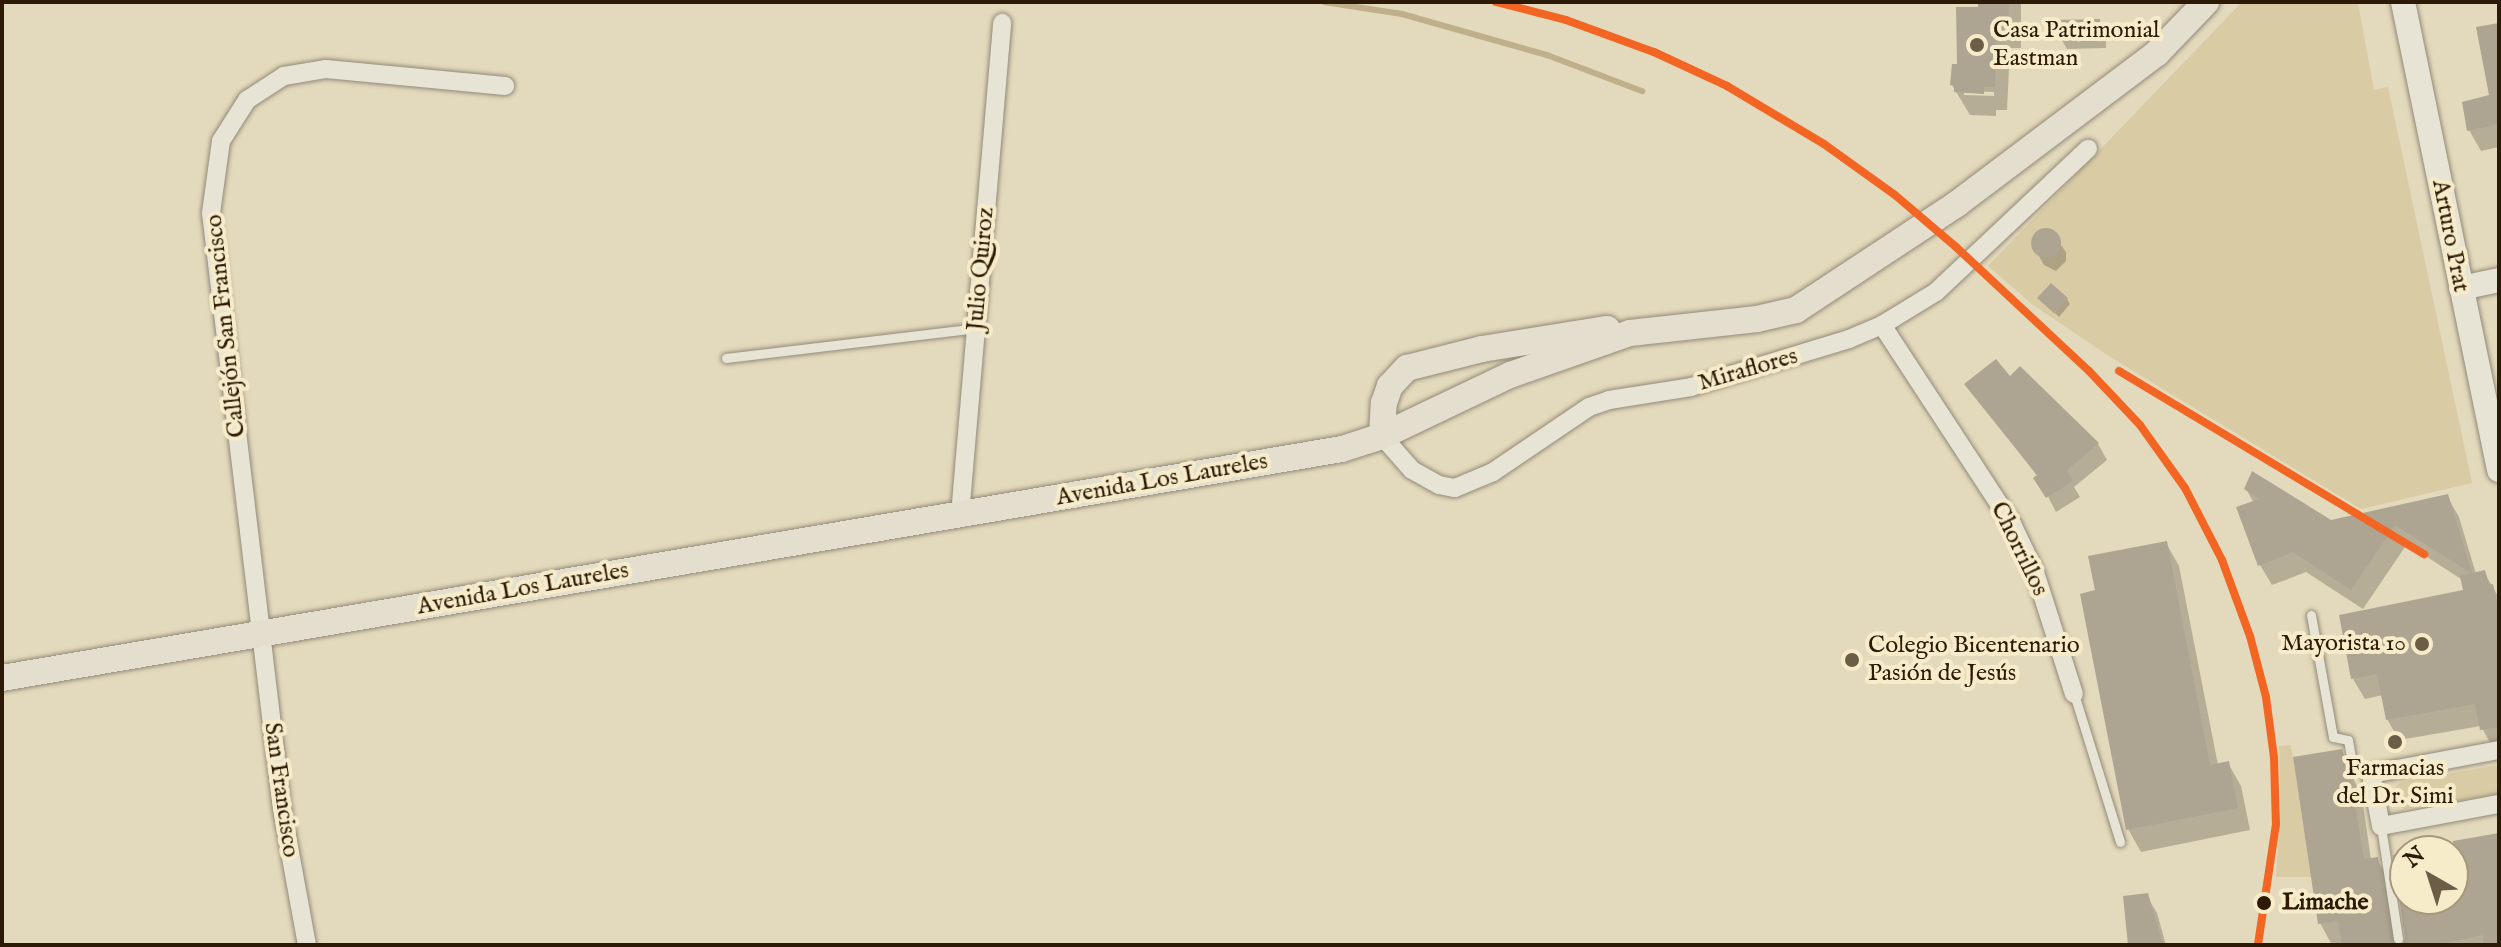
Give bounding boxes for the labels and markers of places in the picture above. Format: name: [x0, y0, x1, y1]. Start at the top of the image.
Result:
place label: Casa Patrimonial Eastman: [1993, 17, 2160, 73]
marker: Casa Patrimonial Eastman: [1968, 36, 1986, 54]
place label: Mayorista 10: [2281, 630, 2406, 658]
place label: Colegio Bicentenario Pasión de Jesús: [1868, 632, 2080, 688]
marker: Mayorista 10: [2413, 635, 2431, 653]
marker: Colegio Bicentenario Pasión de Jesús: [1843, 651, 1861, 669]
marker: Farmacias del Dr. Simi: [2386, 733, 2404, 751]
place label: Farmacias del Dr. Simi: [2336, 755, 2454, 811]
place label: Limache: [2282, 889, 2368, 917]
marker: Limache: [2253, 892, 2275, 914]

